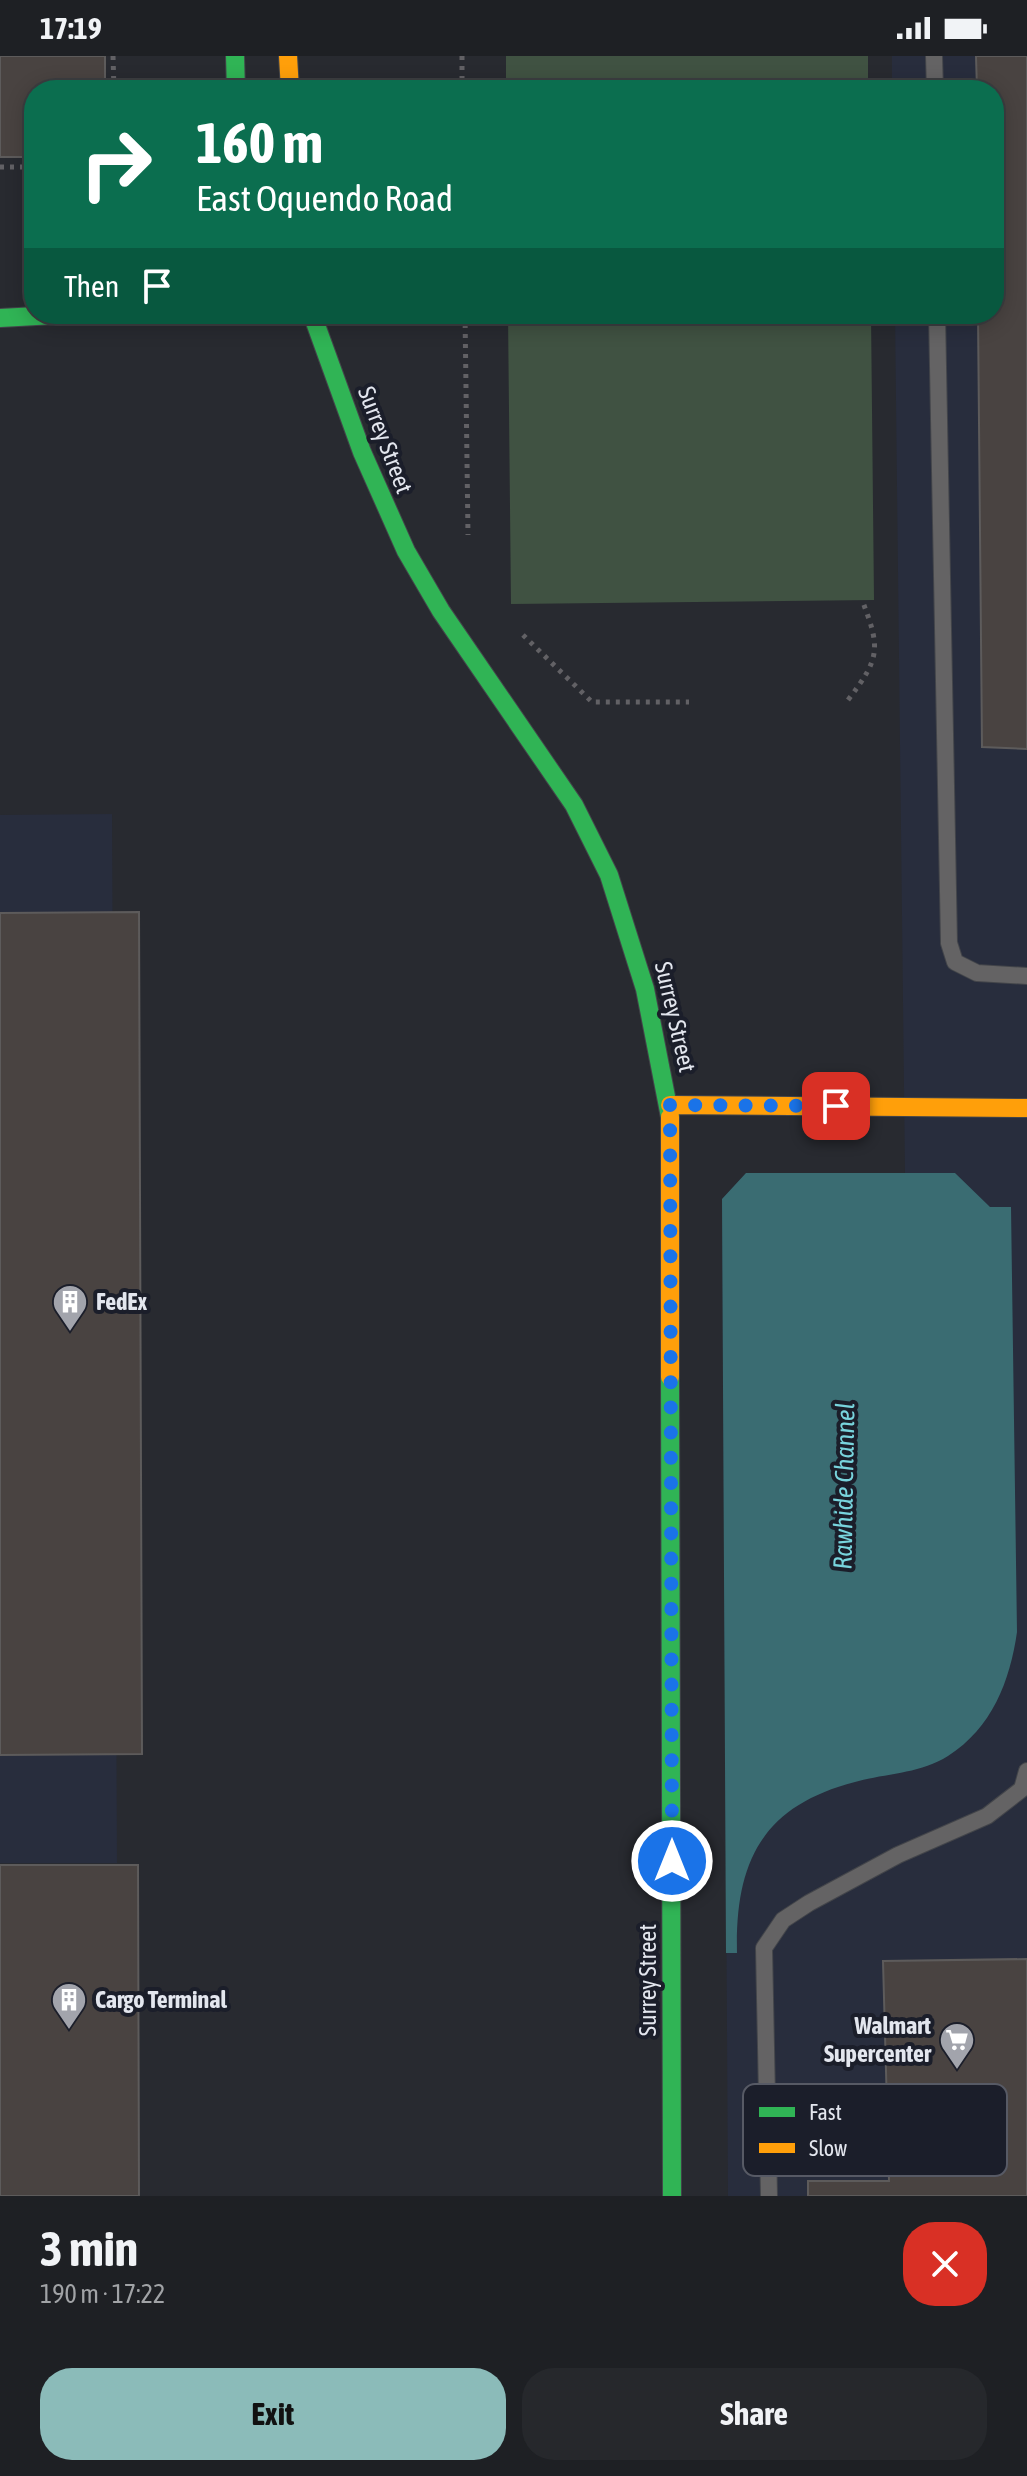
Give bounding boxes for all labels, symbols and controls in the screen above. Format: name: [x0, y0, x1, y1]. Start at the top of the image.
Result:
text: 17:19: [40, 11, 102, 45]
text: 160 m: [196, 111, 323, 175]
icon: right: [64, 112, 168, 216]
text: East Oquendo Road: [196, 177, 453, 219]
icon: arrive: [135, 264, 179, 308]
text: Then: [64, 269, 119, 303]
street label: Surrey Street: [353, 383, 418, 497]
street label: Surrey Street: [650, 959, 701, 1075]
pin: [802, 1072, 870, 1140]
icon: arrive: [814, 1084, 858, 1128]
building icon: FedEx: [51, 1283, 89, 1333]
place label: FedEx: [96, 1288, 148, 1315]
water label: Rawhide Channel: [828, 1402, 860, 1570]
position arrow: [630, 1819, 714, 1903]
street label: Surrey Street: [634, 1924, 661, 2036]
building icon: Cargo Terminal: [50, 1981, 88, 2031]
place label: Cargo Terminal: [95, 1986, 227, 2013]
place label: Walmart Supercenter: [824, 2012, 932, 2067]
supermarket icon: Walmart Supercenter: [938, 2021, 976, 2071]
legend: [743, 2084, 1007, 2176]
text: Fast: [809, 2099, 842, 2125]
text: Slow: [809, 2135, 847, 2161]
text: 3 min: [40, 2221, 138, 2276]
button: close: [903, 2222, 987, 2306]
text: 190 m · 17:22: [40, 2279, 165, 2309]
button: Exit: [40, 2368, 506, 2460]
button: Share: [522, 2368, 987, 2460]

